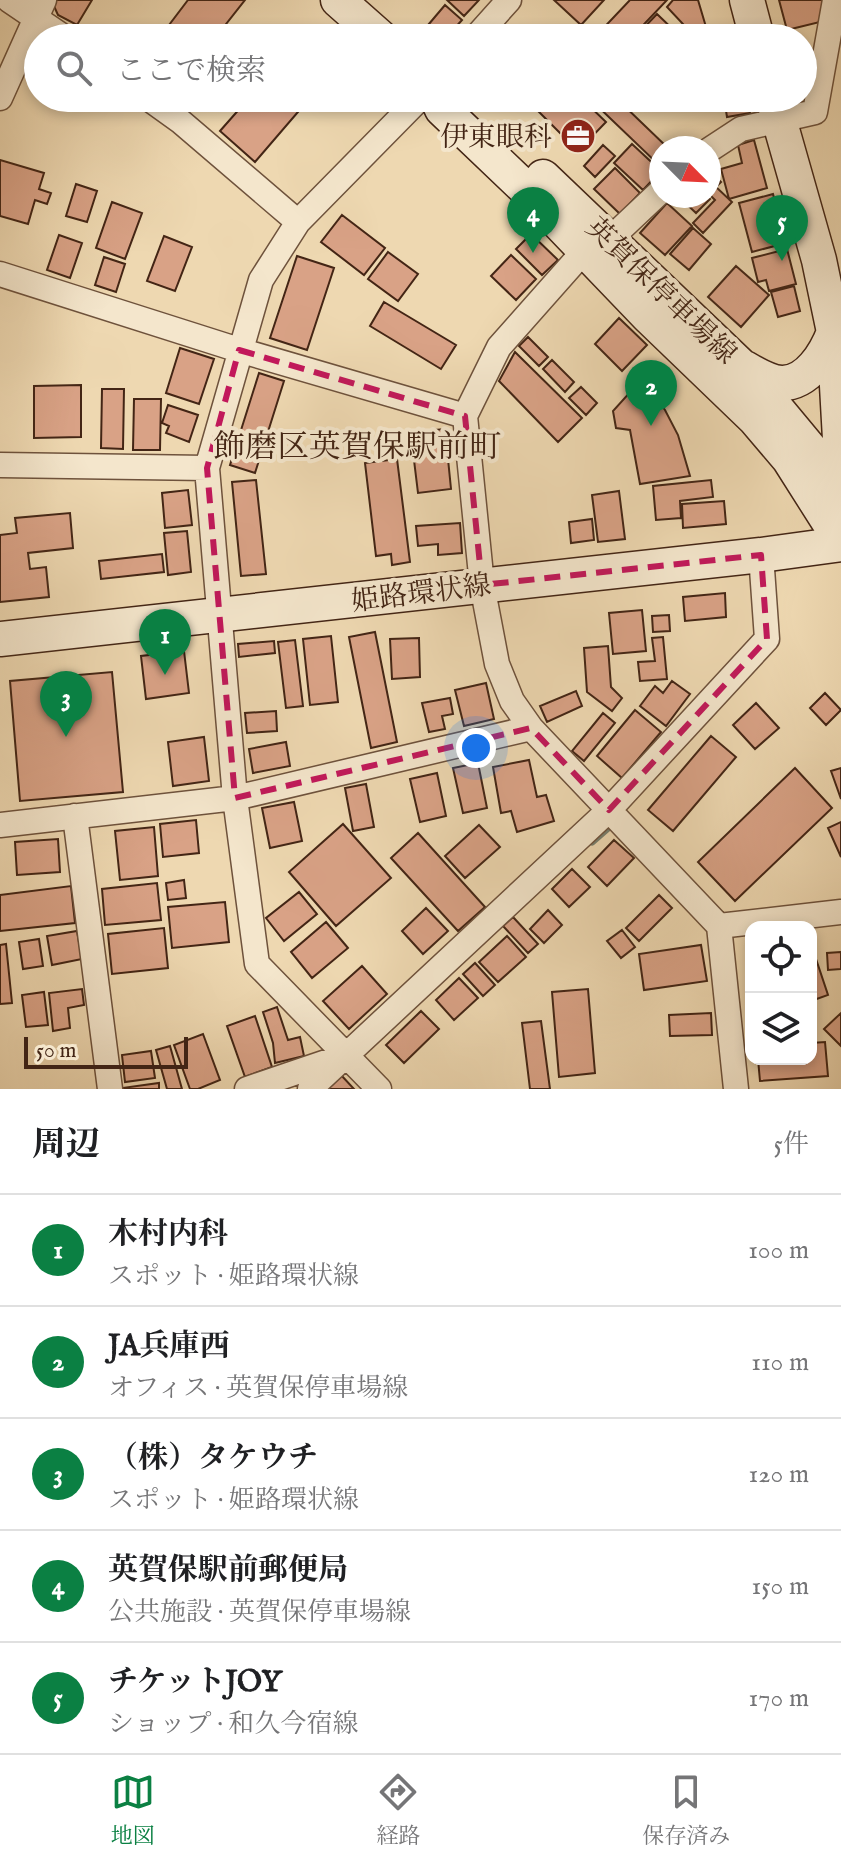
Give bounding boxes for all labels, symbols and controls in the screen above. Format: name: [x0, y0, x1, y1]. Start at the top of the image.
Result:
search box: [24, 24, 817, 112]
icon: search: [52, 46, 96, 90]
text: ここで検索: [116, 53, 266, 91]
office icon: 伊東眼科: [559, 117, 597, 155]
place label: 伊東眼科: [440, 121, 552, 156]
north arrow: [649, 136, 721, 208]
pin: 4: [507, 187, 559, 253]
pin: 5: [756, 195, 808, 261]
street label: 英賀保停車場線: [578, 211, 743, 372]
pin: 2: [625, 360, 677, 426]
district label: 飾磨区英賀保駅前町: [213, 428, 501, 469]
street label: 姫路環状線: [350, 569, 493, 620]
pin: 1: [139, 609, 191, 675]
pin: 3: [40, 671, 92, 737]
your location: [456, 728, 496, 768]
map controls: [745, 921, 817, 1065]
button: locate: [745, 921, 817, 993]
button: layers: [745, 993, 817, 1065]
scale bar: [24, 1033, 188, 1069]
text: 50 m: [36, 1037, 77, 1065]
text: 周辺: [32, 1124, 100, 1167]
text: 5件: [774, 1128, 809, 1161]
text: 木村内科: [108, 1216, 228, 1254]
text: 1: [53, 1234, 63, 1267]
text: 100 m: [748, 1234, 809, 1267]
text: スポット · 姫路環状線: [108, 1260, 359, 1293]
text: JA兵庫西: [108, 1328, 230, 1366]
text: 2: [52, 1346, 64, 1379]
text: 110 m: [751, 1346, 809, 1379]
text: オフィス · 英賀保停車場線: [108, 1372, 408, 1405]
text: （株）タケウチ: [108, 1440, 318, 1478]
text: 3: [53, 1458, 63, 1491]
text: 120 m: [749, 1458, 809, 1491]
text: スポット · 姫路環状線: [108, 1484, 359, 1517]
text: 英賀保駅前郵便局: [108, 1552, 348, 1590]
text: 4: [52, 1570, 64, 1603]
text: 150 m: [751, 1570, 809, 1603]
text: 公共施設 · 英賀保停車場線: [108, 1596, 411, 1629]
text: チケットJOY: [108, 1664, 282, 1702]
text: 5: [53, 1682, 63, 1715]
text: 170 m: [749, 1682, 809, 1715]
text: ショップ · 和久今宿線: [108, 1708, 359, 1741]
tab: 地図: [111, 1770, 155, 1851]
tab: 経路: [376, 1770, 420, 1851]
tab: 保存済み: [642, 1770, 730, 1851]

